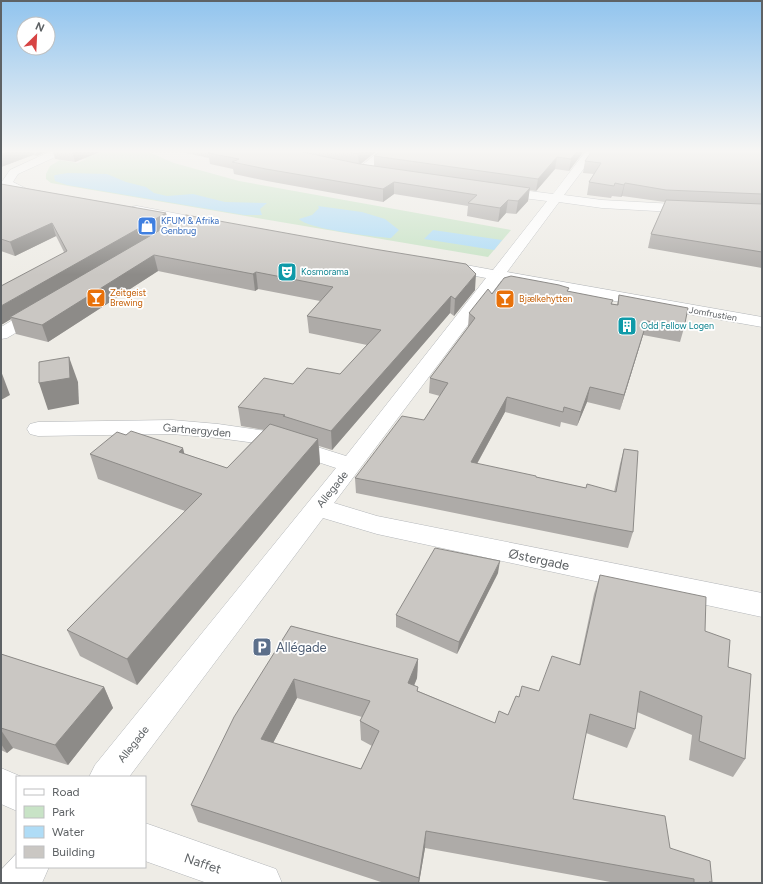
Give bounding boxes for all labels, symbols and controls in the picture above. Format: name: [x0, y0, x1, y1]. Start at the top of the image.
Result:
north arrow: [16, 16, 56, 56]
text: N: [33, 20, 46, 35]
shop icon: KFUM & Afrika Genbrug: [136, 215, 158, 237]
place label: KFUM & Afrika Genbrug: [161, 215, 219, 236]
theatre icon: Kosmorama: [276, 261, 298, 283]
place label: Kosmorama: [301, 266, 349, 277]
bar icon: Zeitgeist Brewing: [85, 287, 107, 309]
place label: Zeitgeist Brewing: [110, 287, 147, 308]
bar icon: Bjælkehytten: [494, 288, 516, 310]
place label: Bjælkehytten: [519, 293, 572, 304]
street label: Jomfrustien: [688, 304, 738, 323]
building icon: Odd Fellow Logen: [616, 315, 638, 337]
place label: Odd Fellow Logen: [641, 320, 714, 331]
street label: Gartnergyden: [162, 421, 232, 440]
street label: Allegade: [314, 469, 351, 510]
street label: Østergade: [507, 546, 571, 573]
parking icon: Allégade: [251, 636, 273, 658]
place label: Allégade: [276, 640, 327, 655]
street label: Allegade: [115, 723, 152, 765]
legend: [16, 776, 146, 868]
text: Road: [52, 785, 80, 799]
text: Park: [52, 805, 75, 819]
text: Water: [52, 825, 84, 839]
text: Building: [52, 845, 95, 859]
street label: Naffet: [182, 850, 223, 877]

